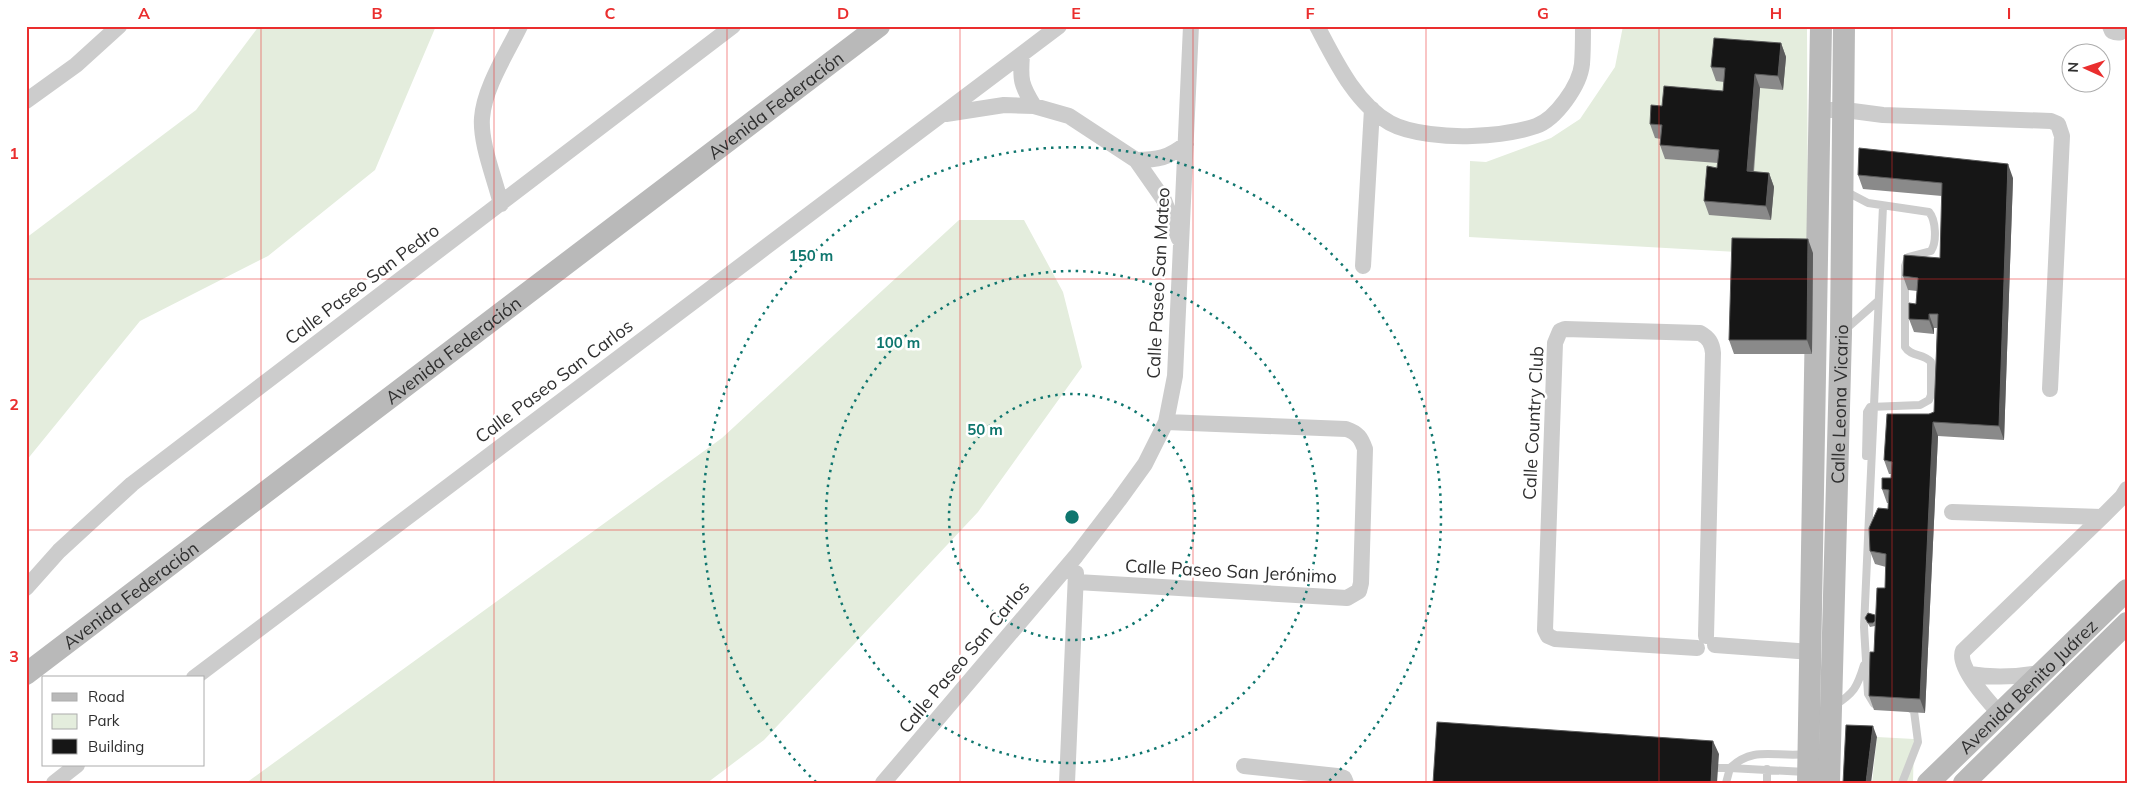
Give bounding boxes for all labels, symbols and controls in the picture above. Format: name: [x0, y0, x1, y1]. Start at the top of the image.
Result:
text: A: [138, 3, 150, 23]
text: B: [371, 3, 383, 23]
text: C: [605, 3, 616, 23]
text: D: [837, 3, 849, 23]
text: E: [1071, 3, 1081, 23]
text: F: [1305, 3, 1315, 23]
text: G: [1537, 3, 1549, 23]
text: H: [1770, 3, 1782, 23]
text: I: [2007, 3, 2011, 23]
north arrow: [2060, 42, 2110, 92]
street label: Avenida Federación: [703, 46, 848, 164]
text: N: [2064, 62, 2082, 73]
text: 1: [9, 143, 19, 163]
street label: Calle Paseo San Mateo: [1142, 187, 1174, 379]
street label: Calle Paseo San Pedro: [280, 218, 444, 350]
text: 150 m: [789, 246, 833, 265]
street label: Avenida Federación: [380, 291, 525, 409]
street label: Calle Paseo San Carlos: [471, 314, 638, 448]
street label: Calle Leona Vicario: [1825, 324, 1853, 484]
text: 100 m: [876, 333, 920, 352]
street label: Calle Country Club: [1517, 345, 1549, 501]
text: 2: [9, 394, 19, 414]
text: 50 m: [967, 420, 1003, 439]
centre of rings: [1063, 508, 1081, 526]
street label: Avenida Federación: [58, 536, 203, 654]
street label: Calle Paseo San Jerónimo: [1124, 554, 1338, 588]
street label: Calle Paseo San Carlos: [894, 576, 1034, 738]
street label: Avenida Benito Juárez: [1954, 614, 2102, 759]
text: 3: [9, 646, 19, 666]
legend: [42, 676, 205, 766]
text: Road: [88, 687, 125, 706]
text: Park: [88, 711, 120, 730]
text: Building: [88, 737, 144, 756]

